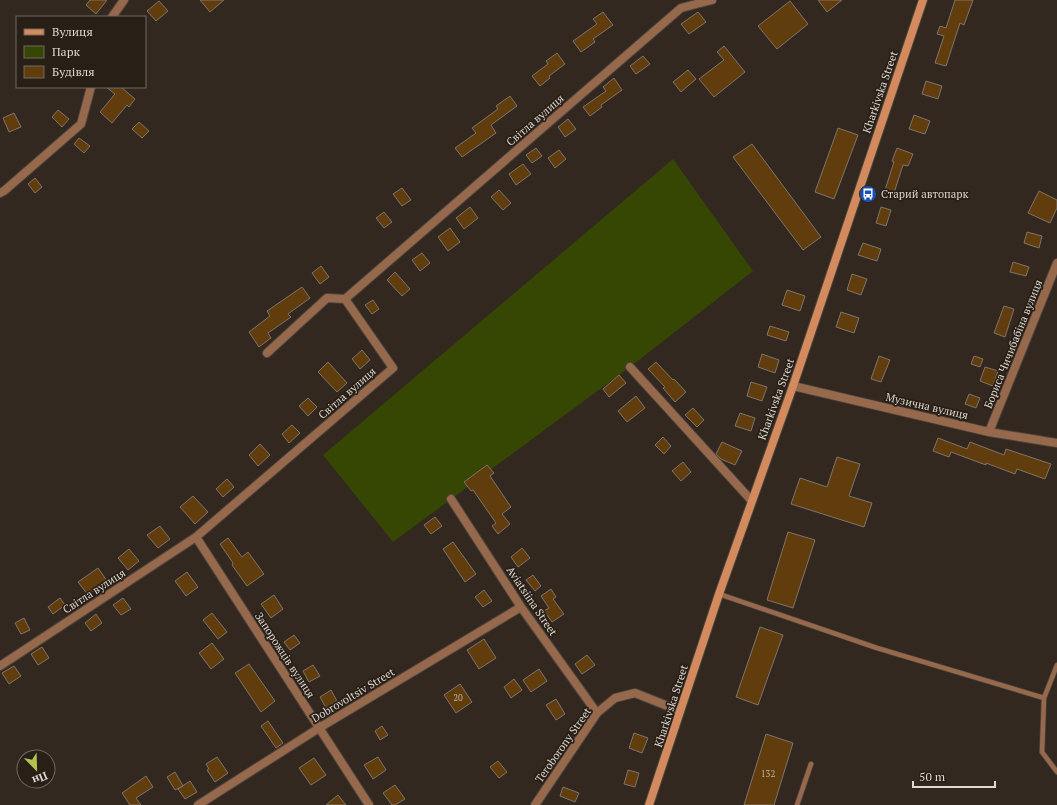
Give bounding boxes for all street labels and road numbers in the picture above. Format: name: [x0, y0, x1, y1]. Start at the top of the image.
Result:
street label: Kharkivska Street: [859, 49, 901, 135]
street label: Світла вулиця: [503, 91, 567, 149]
street label: Бориса Чичибабіна вулиця: [981, 277, 1045, 410]
street label: Kharkivska Street: [755, 356, 797, 442]
street label: Світла вулиця: [315, 364, 379, 422]
street label: Музична вулиця: [884, 390, 970, 422]
street label: Aviatsiina Street: [504, 564, 560, 638]
street label: Світла вулиця: [60, 565, 128, 616]
street label: Запорожців вулиця: [252, 609, 318, 701]
street label: Kharkivska Street: [651, 663, 691, 749]
street label: Dobrovoltsiv Street: [309, 665, 397, 725]
street label: Teroborony Street: [532, 705, 594, 785]

